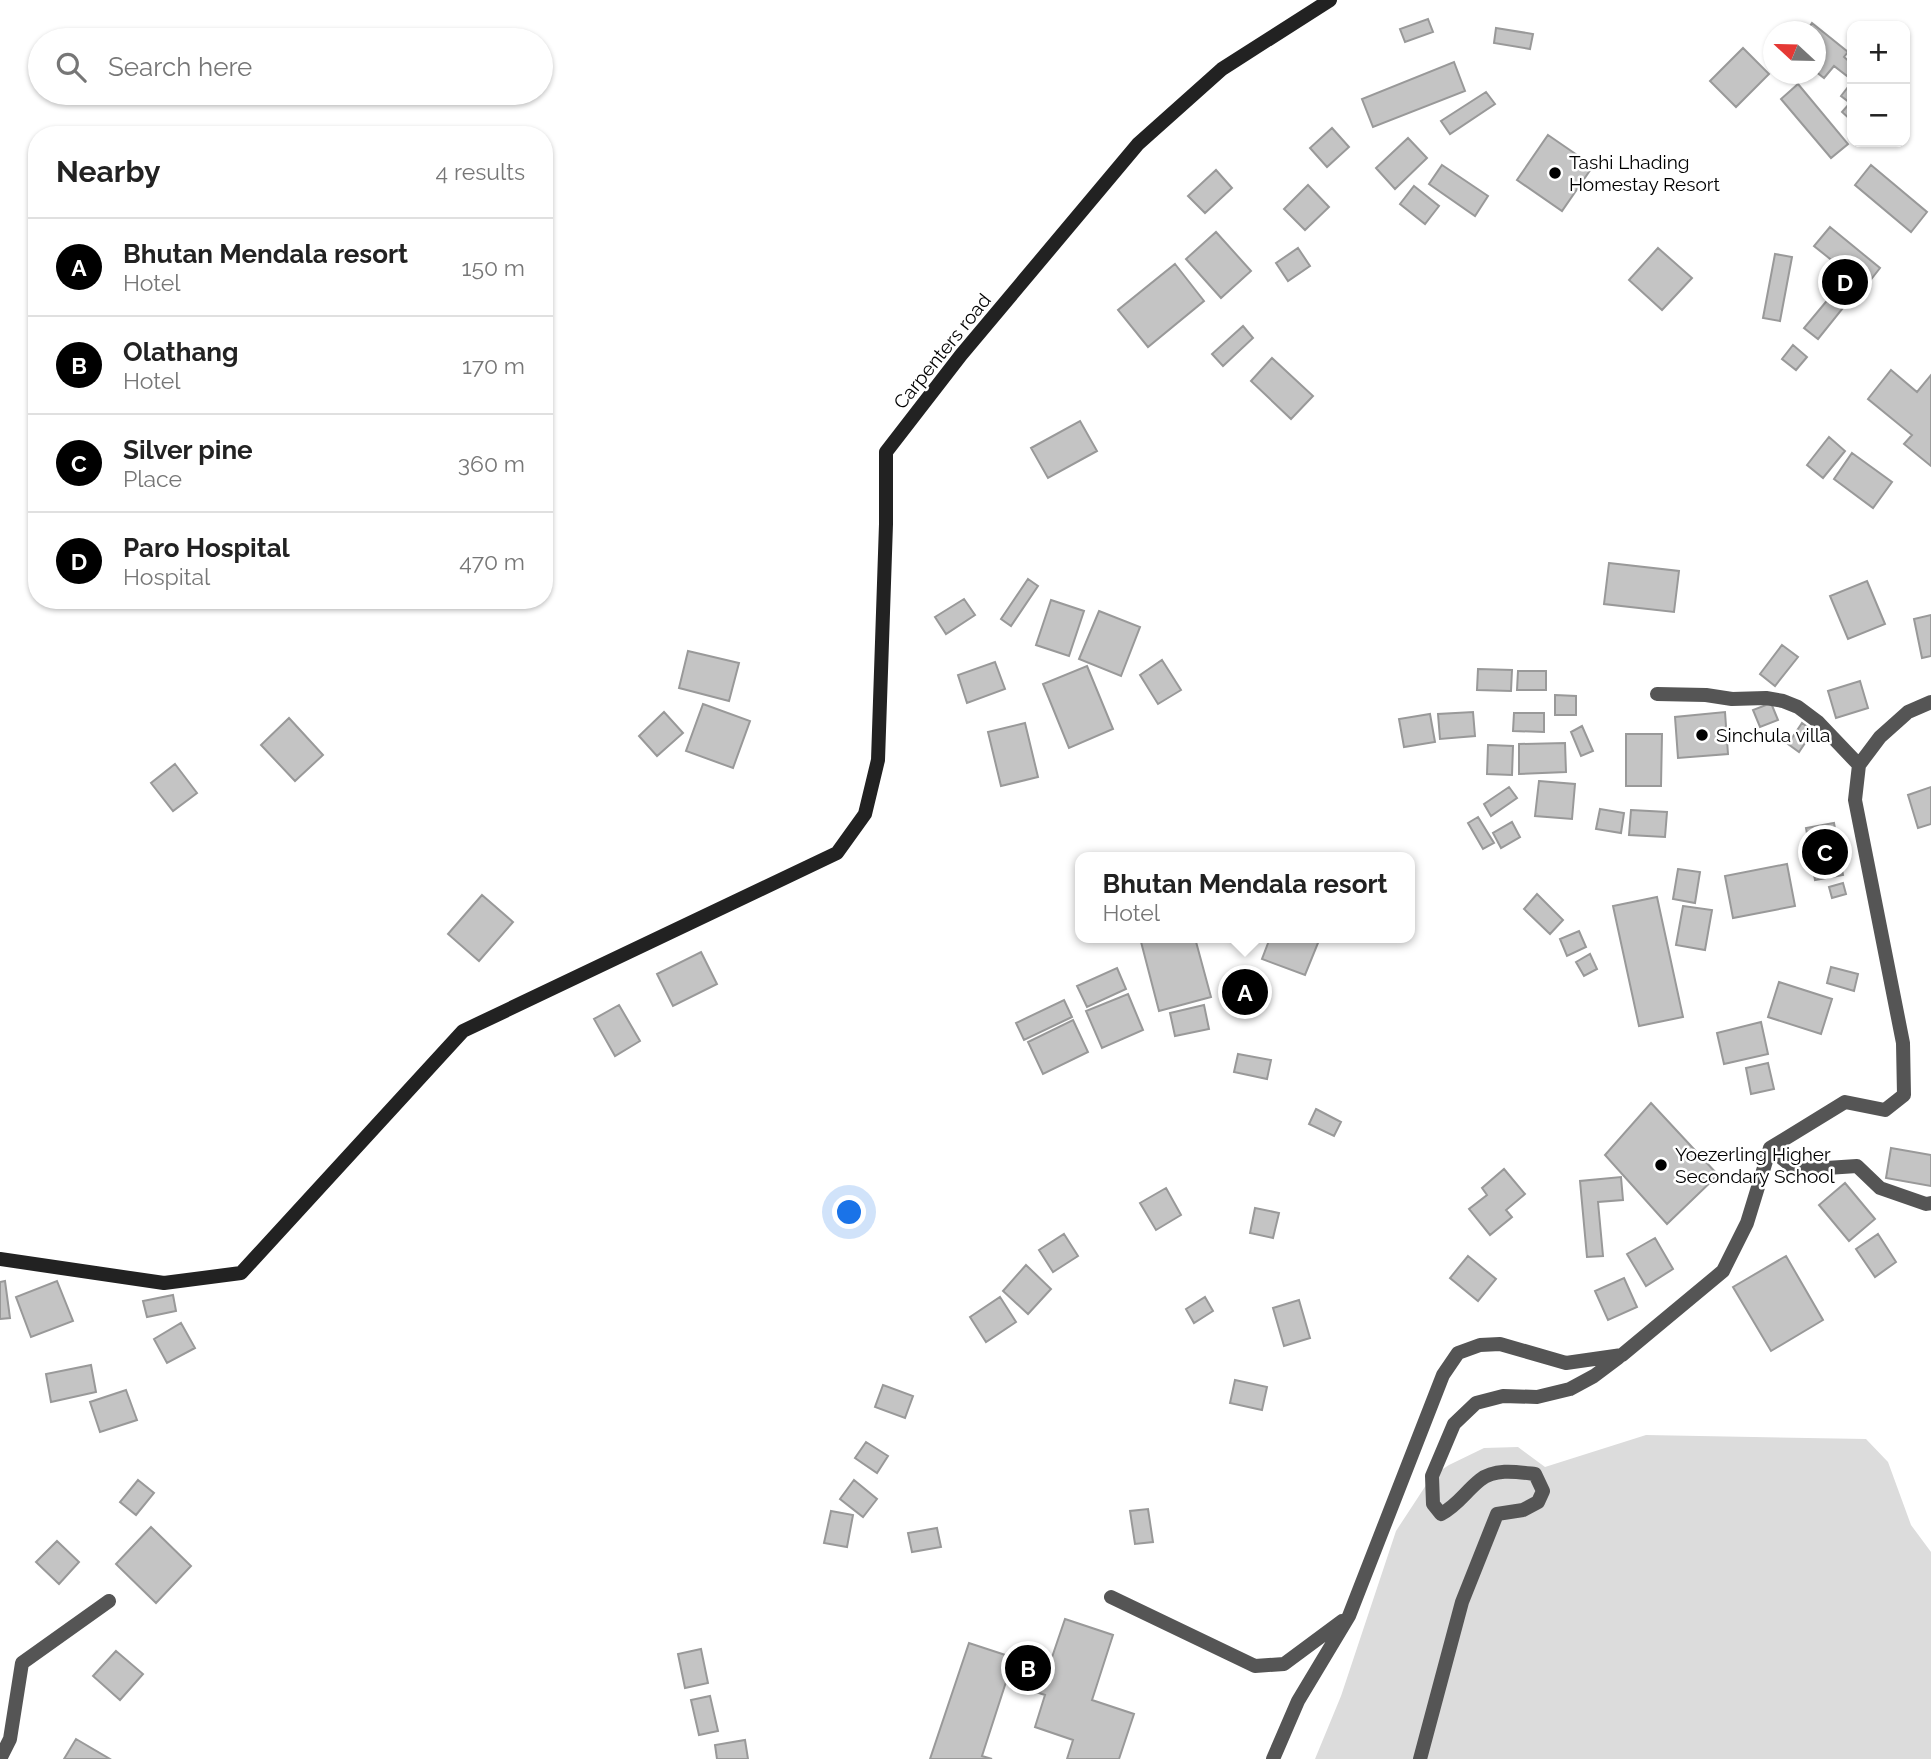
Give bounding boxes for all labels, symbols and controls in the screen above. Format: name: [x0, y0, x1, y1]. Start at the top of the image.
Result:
north arrow: [1763, 21, 1826, 84]
map controls: [1847, 21, 1910, 147]
button: +: [1847, 21, 1910, 84]
search box: [28, 28, 553, 105]
icon: search: [52, 48, 90, 86]
text: Search here: [108, 52, 252, 82]
button: −: [1847, 84, 1910, 147]
place label: Tashi Lhading Homestay Resort: [1569, 151, 1720, 195]
text: Nearby: [56, 154, 160, 189]
text: 4 results: [436, 158, 525, 185]
marker: Tashi Lhading Homestay Resort: [1547, 165, 1563, 181]
text: Bhutan Mendala resort: [123, 239, 408, 269]
text: A: [71, 254, 87, 281]
text: 150 m: [462, 254, 525, 281]
pin: D: [1822, 256, 1868, 308]
text: Hotel: [123, 269, 181, 296]
street label: Carpenters road: [889, 289, 995, 413]
text: Olathang: [123, 337, 239, 367]
text: B: [71, 352, 87, 379]
text: 170 m: [462, 352, 525, 379]
text: Hotel: [123, 367, 181, 394]
text: Silver pine: [123, 435, 253, 465]
text: C: [71, 450, 87, 477]
text: 360 m: [458, 450, 525, 477]
text: Place: [123, 465, 182, 492]
text: Paro Hospital: [123, 533, 290, 563]
text: D: [71, 548, 87, 575]
text: 470 m: [459, 548, 525, 575]
text: Hospital: [123, 563, 210, 590]
place label: Sinchula villa: [1716, 724, 1830, 746]
marker: Sinchula villa: [1694, 727, 1710, 743]
pin: C: [1802, 826, 1848, 878]
popup: [1075, 852, 1415, 943]
text: Bhutan Mendala resort: [1102, 869, 1388, 899]
text: Hotel: [1102, 899, 1160, 926]
pin: A: [1222, 966, 1268, 1018]
place label: Yoezerling Higher Secondary School: [1675, 1143, 1836, 1187]
marker: Yoezerling Higher Secondary School: [1653, 1157, 1669, 1173]
your location: [832, 1195, 866, 1229]
pin: B: [1005, 1642, 1051, 1694]

